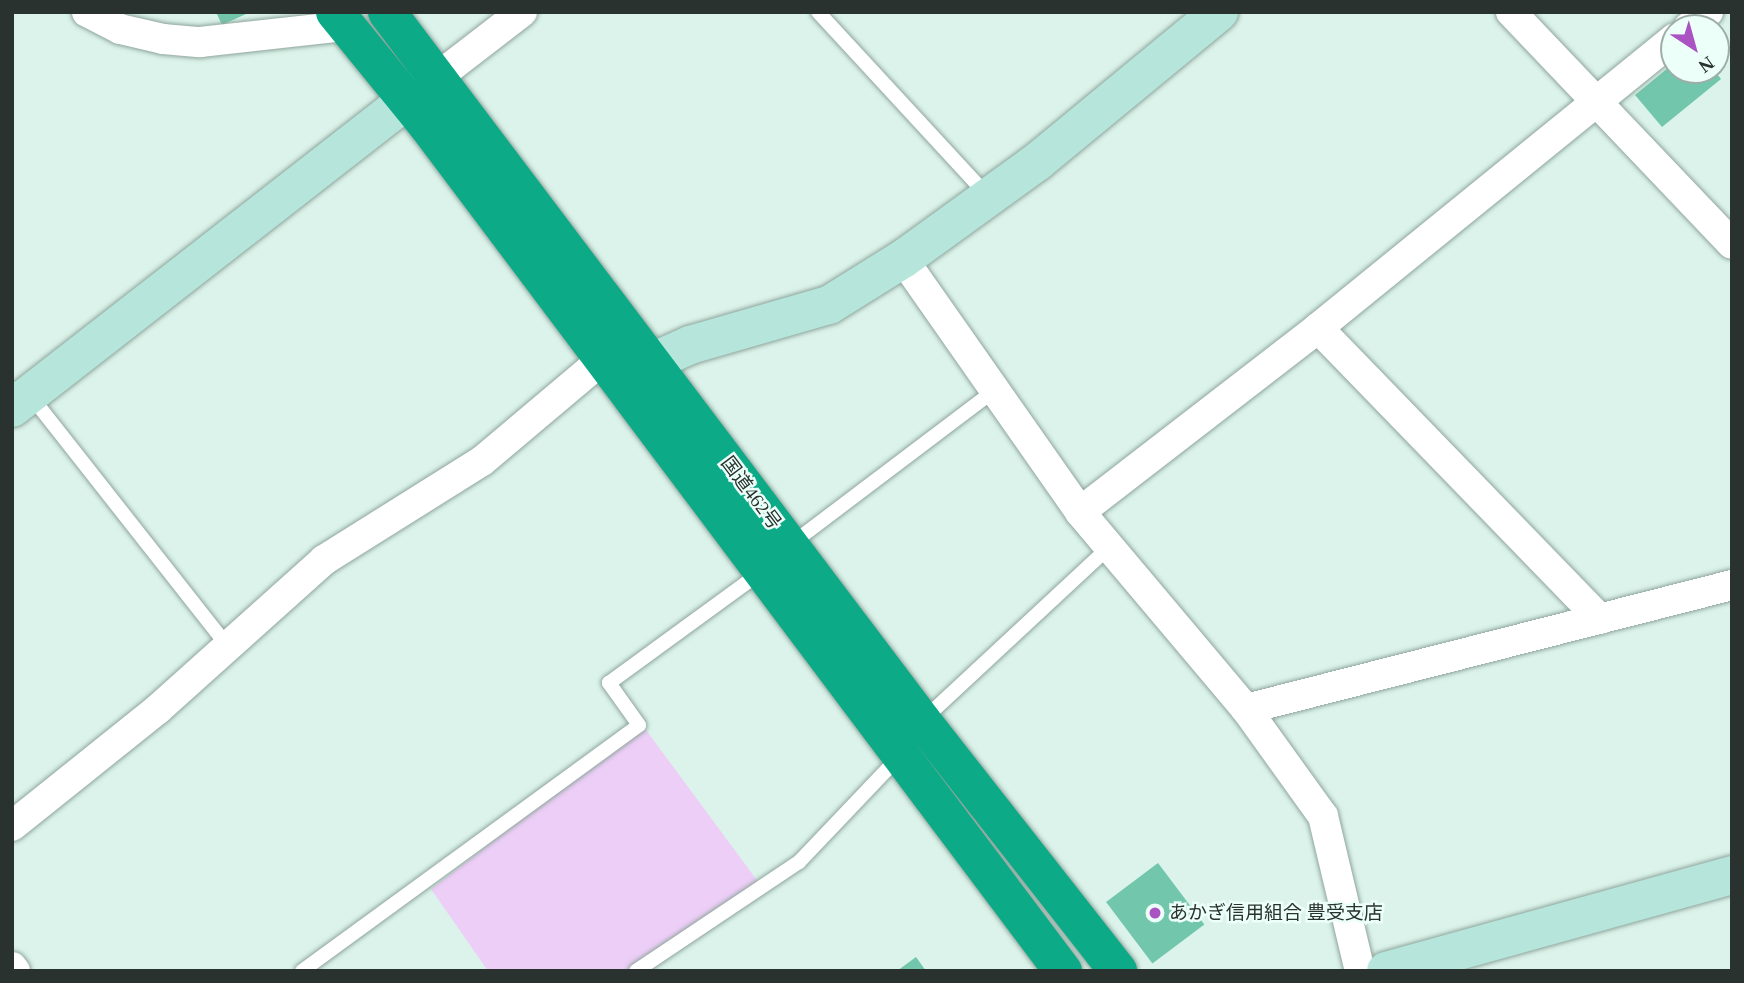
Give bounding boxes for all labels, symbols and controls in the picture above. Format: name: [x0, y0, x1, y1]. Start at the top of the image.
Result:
north arrow: [1660, 14, 1730, 84]
text: N: [1695, 52, 1718, 77]
street label: 国道462号: [716, 452, 786, 534]
place label: あかぎ信用組合 豊受支店: [1169, 902, 1383, 924]
marker: あかぎ信用組合 豊受支店: [1147, 905, 1163, 921]

